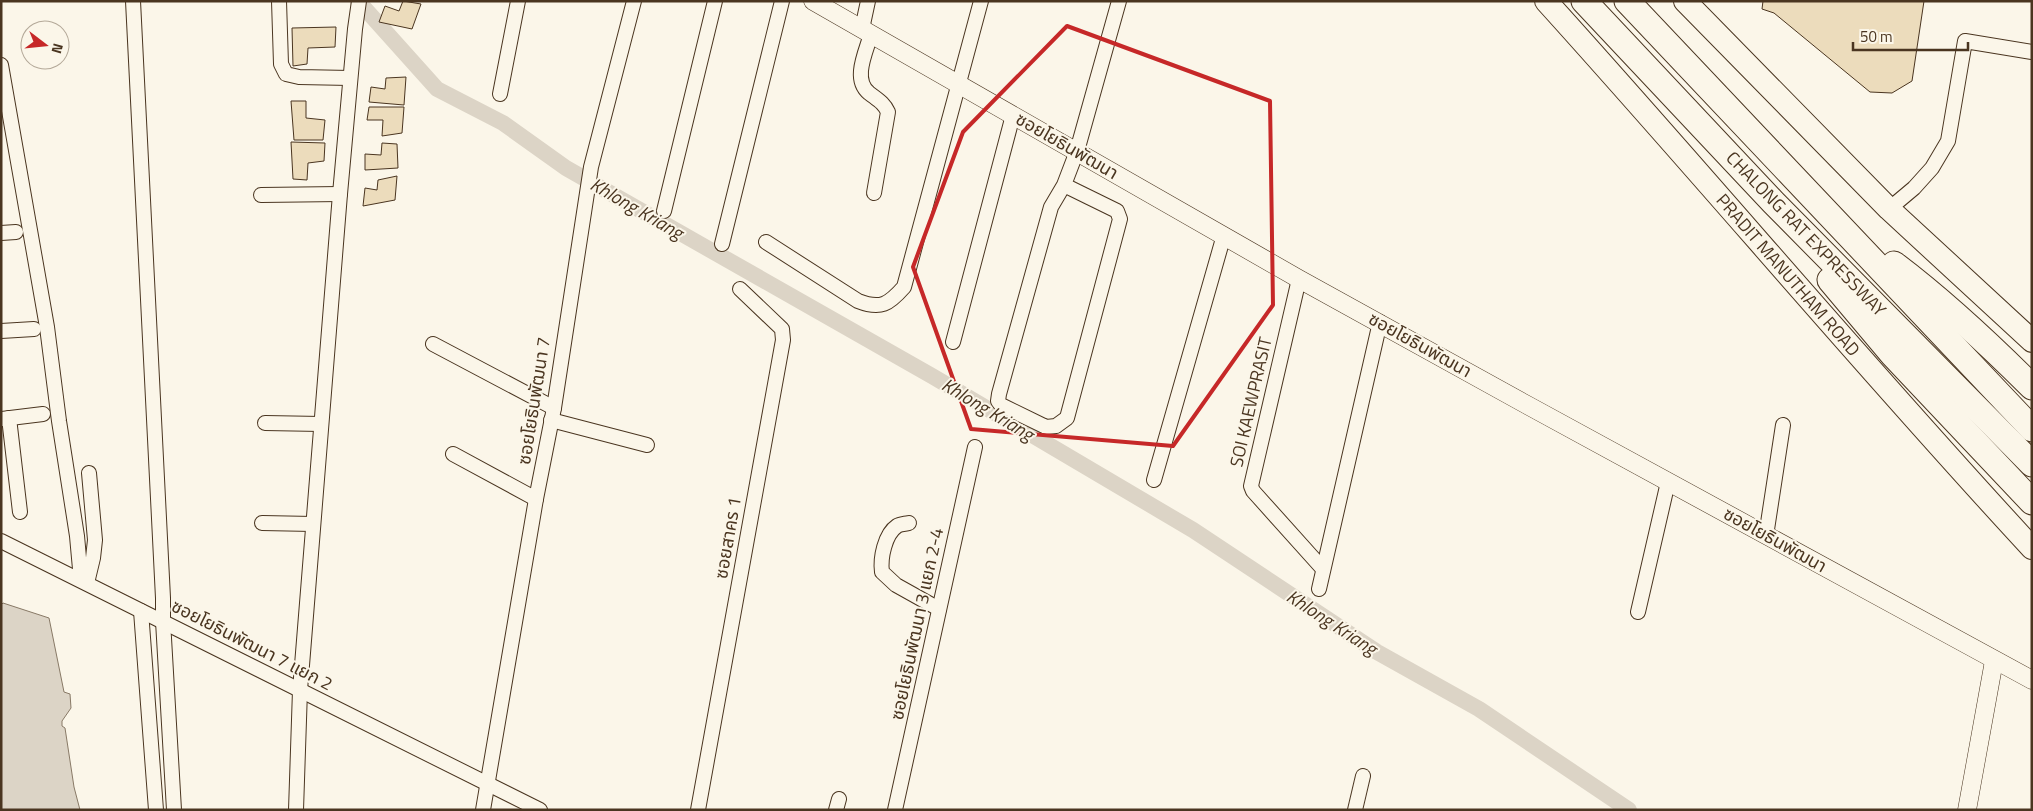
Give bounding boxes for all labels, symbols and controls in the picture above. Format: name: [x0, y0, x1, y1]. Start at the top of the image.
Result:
north arrow: [20, 20, 70, 70]
scale bar: [1853, 20, 1968, 52]
text: 50 m: [1860, 25, 1893, 48]
text: N: [47, 41, 69, 56]
street label: ซอยโยธินพัฒนา: [1011, 105, 1124, 186]
street label: CHALONG RAT EXPRESSWAY: [1720, 145, 1893, 323]
water label: Khlong Kriang: [585, 169, 691, 247]
street label: PRADIT MANUTHAM ROAD: [1710, 187, 1867, 362]
street label: ซอยโยธินพัฒนา: [1364, 305, 1477, 384]
street label: SOI KAEWPRASIT: [1222, 334, 1279, 470]
street label: ซอยโยธินพัฒนา 7: [510, 335, 557, 467]
water label: Khlong Kriang: [937, 370, 1042, 449]
street label: ซอยสาคร 1: [707, 495, 748, 581]
street label: ซอยโยธินพัฒนา: [1719, 500, 1832, 579]
street label: ซอยโยธินพัฒนา 3 แยก 2-4: [883, 525, 950, 722]
water label: Khlong Kriang: [1281, 581, 1385, 663]
street label: ซอยโยธินพัฒนา 7 แยก 2: [167, 592, 338, 697]

